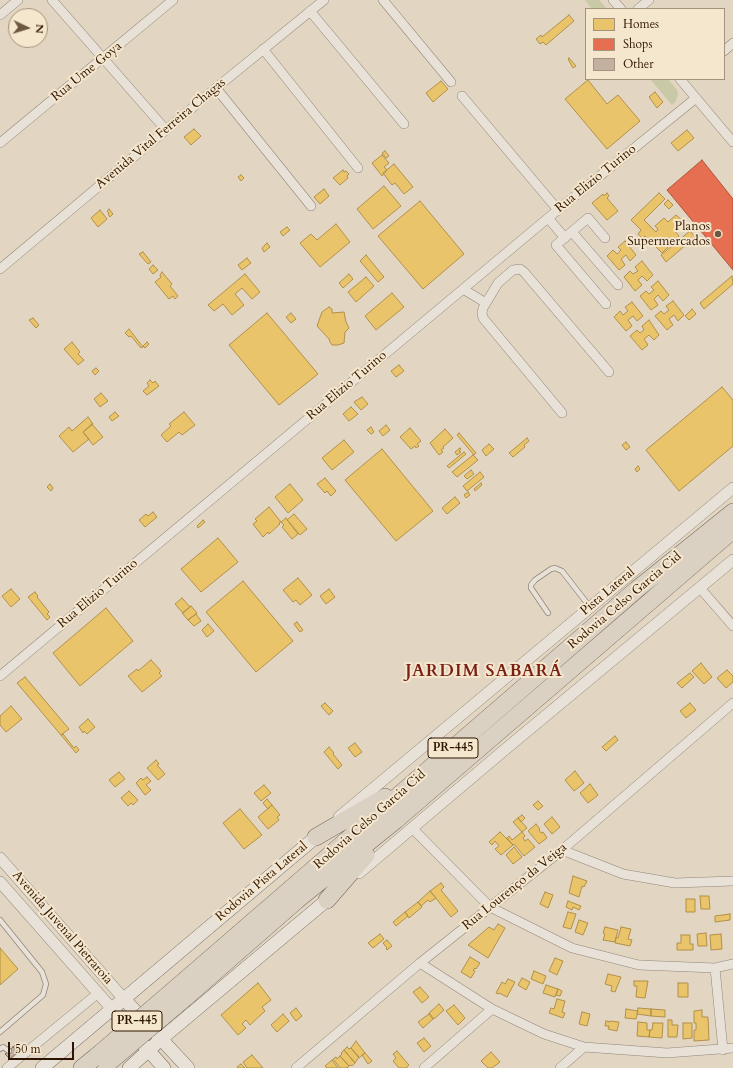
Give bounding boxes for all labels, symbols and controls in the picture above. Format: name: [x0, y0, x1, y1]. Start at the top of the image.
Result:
north arrow: [8, 8, 48, 48]
legend: [585, 8, 725, 80]
text: Homes: [623, 16, 659, 32]
text: N: [32, 24, 47, 34]
text: Shops: [623, 36, 652, 52]
street label: Rua Ume Goya: [49, 39, 125, 105]
text: Other: [623, 56, 654, 72]
street label: Avenida Vital Ferreira Chagas: [93, 75, 229, 193]
street label: Rua Elizio Turino: [552, 142, 640, 216]
place label: Planos Supermercados: [627, 219, 710, 250]
marker: Planos Supermercados: [713, 229, 723, 239]
street label: Rua Elizio Turino: [304, 348, 390, 424]
street label: Rodovia Celso Garcia Cid: [565, 549, 685, 653]
street label: Rua Elizio Turino: [55, 556, 141, 632]
street label: Pista Lateral: [578, 565, 638, 619]
district label: JARDIM SABARÁ: [405, 662, 563, 682]
road number: PR-445: [428, 738, 478, 758]
street label: Rodovia Celso Garcia Cid: [311, 767, 429, 873]
street label: Rodovia Pista Lateral: [213, 839, 311, 925]
street label: Rua Lourenço da Veiga: [460, 840, 570, 934]
street label: Avenida Juvenal Pietraroia: [8, 868, 116, 988]
road number: PR-445: [112, 1011, 162, 1031]
scale bar: [10, 1034, 76, 1060]
text: 50 m: [15, 1041, 41, 1057]

